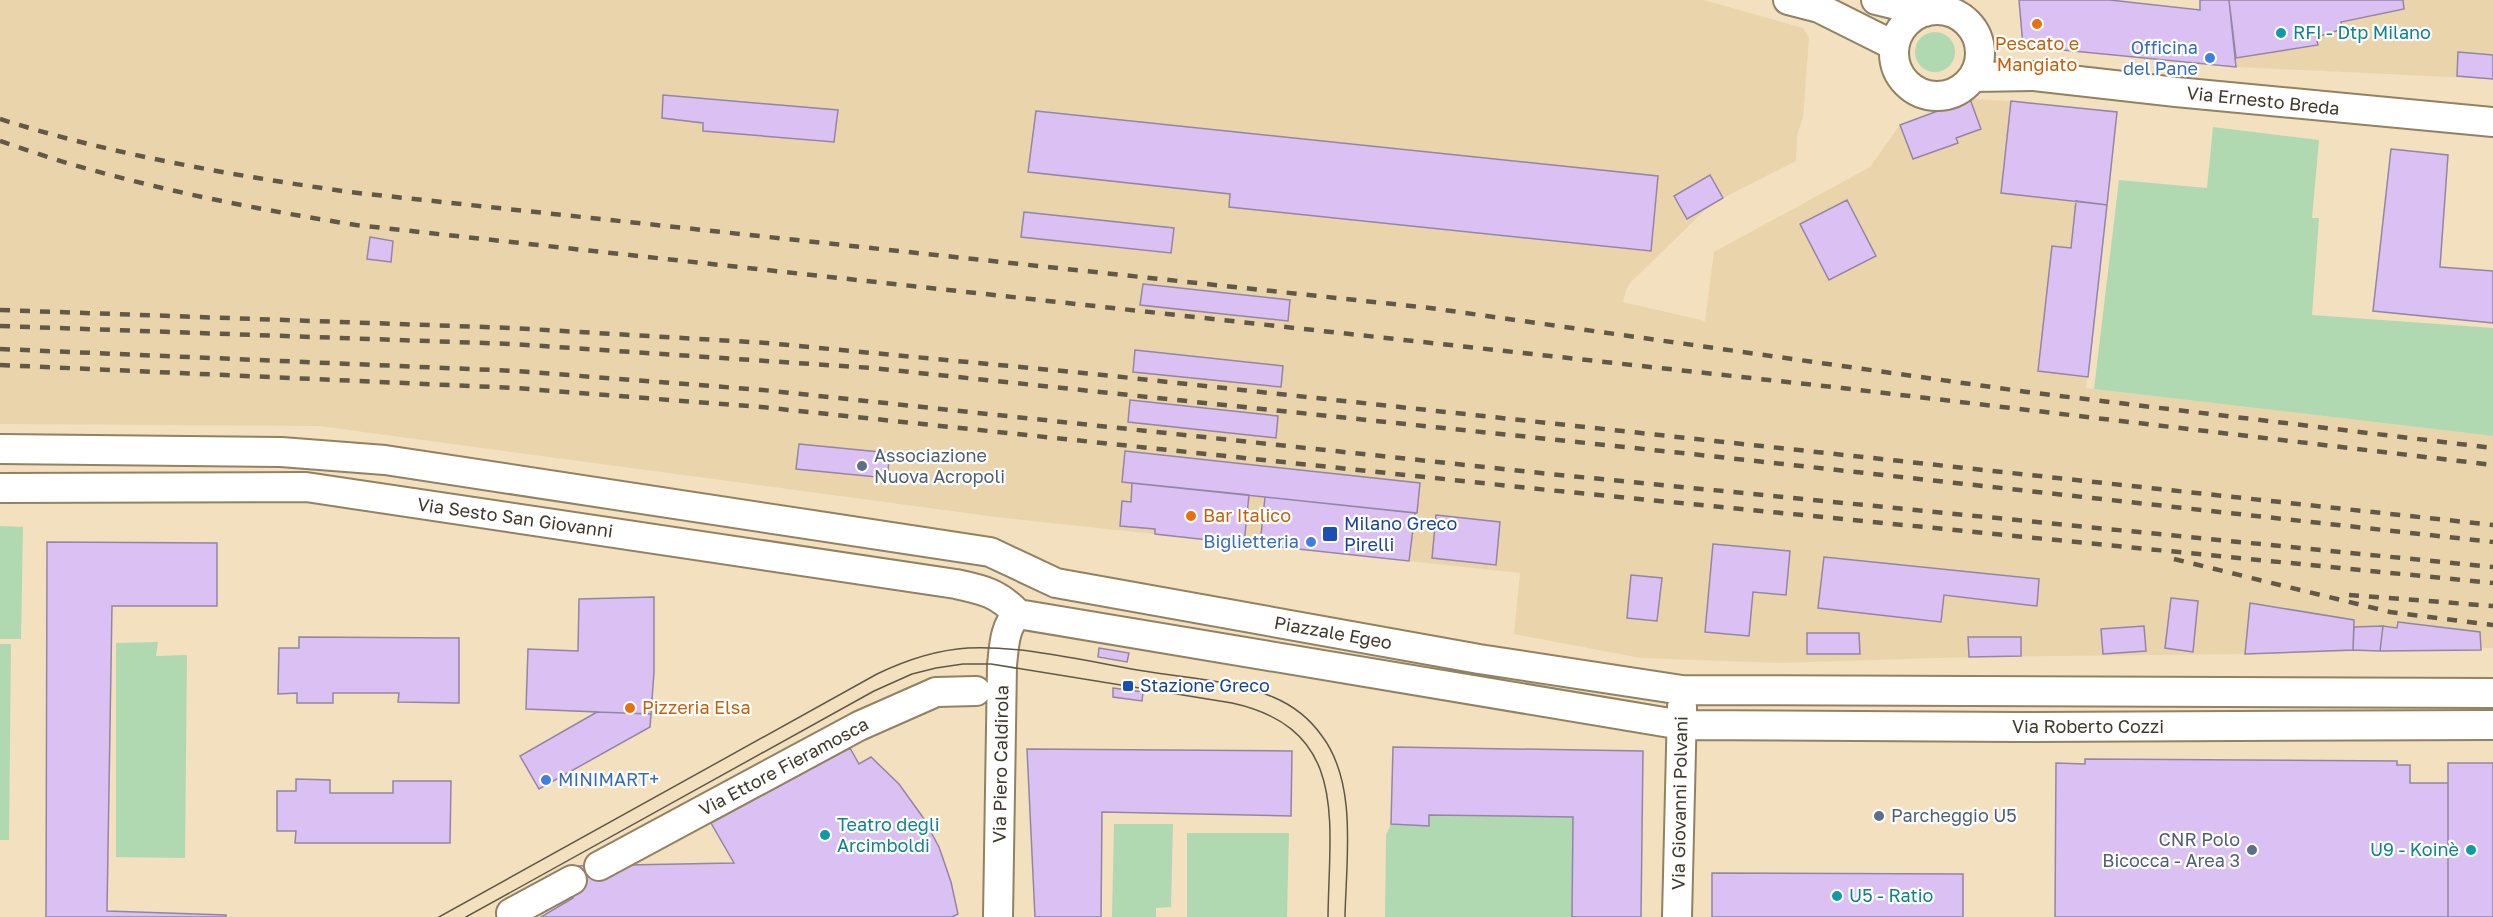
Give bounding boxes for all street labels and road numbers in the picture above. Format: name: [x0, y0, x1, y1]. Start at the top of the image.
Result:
street label: Via Ernesto Breda: [2186, 81, 2341, 119]
street label: Via Sesto San Giovanni: [416, 492, 614, 542]
street label: Piazzale Egeo: [1273, 611, 1394, 653]
street label: Via Piero Caldirola: [988, 685, 1012, 843]
street label: Via Ettore Fieramosca: [695, 712, 872, 820]
street label: Via Roberto Cozzi: [2012, 715, 2164, 737]
street label: Via Giovanni Polvani: [1666, 716, 1692, 890]

